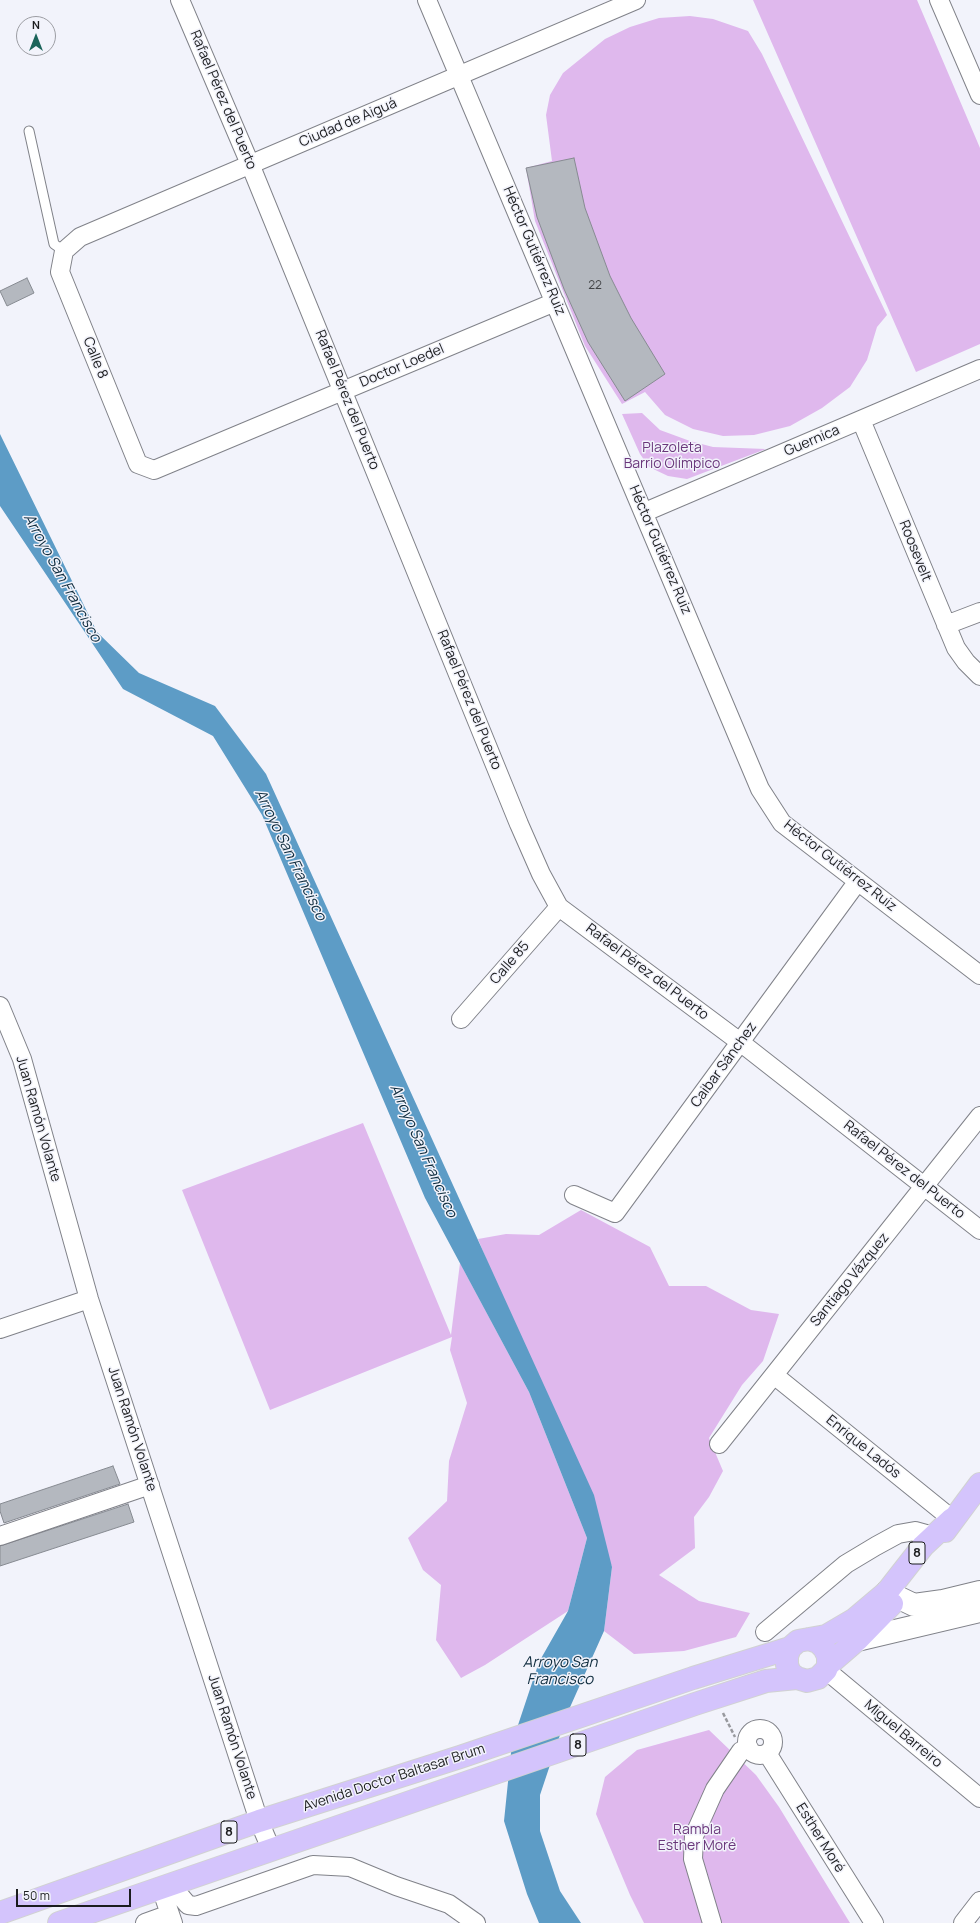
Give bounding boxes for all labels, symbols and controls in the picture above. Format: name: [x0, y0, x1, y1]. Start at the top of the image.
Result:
north arrow: [16, 16, 56, 56]
text: N: [32, 17, 40, 32]
street label: Rafael Pérez del Puerto: [186, 28, 260, 172]
street label: Ciudad de Aiguá: [297, 95, 399, 151]
street label: Héctor Gutiérrez Ruiz: [499, 184, 569, 318]
house number: 22: [588, 279, 602, 293]
street label: Rafael Pérez del Puerto: [311, 328, 383, 472]
street label: Calle 8: [79, 335, 111, 381]
street label: Doctor Loedel: [357, 341, 447, 391]
street label: Guernica: [782, 422, 842, 460]
park label: Plazoleta Barrio Olímpico: [624, 440, 720, 472]
street label: Héctor Gutiérrez Ruiz: [625, 483, 695, 617]
water label: Arroyo San Francisco: [19, 511, 105, 645]
street label: Roosevelt: [895, 518, 935, 584]
street label: Rafael Pérez del Puerto: [433, 628, 505, 772]
water label: Arroyo San Francisco: [250, 786, 330, 924]
street label: Héctor Gutiérrez Ruiz: [780, 817, 900, 915]
street label: Rafael Pérez del Puerto: [582, 920, 712, 1024]
street label: Calle 85: [487, 938, 533, 988]
street label: Caibar Sánchez: [687, 1019, 761, 1111]
street label: Juan Ramón Volante: [12, 1054, 64, 1184]
water label: Arroyo San Francisco: [385, 1082, 461, 1220]
street label: Rafael Pérez del Puerto: [840, 1117, 968, 1223]
street label: Santiago Vázquez: [807, 1230, 893, 1330]
street label: Juan Ramón Volante: [104, 1364, 160, 1494]
street label: Enrique Ladós: [822, 1412, 904, 1482]
road number: 8: [909, 1542, 925, 1564]
water label: Arroyo San Francisco: [523, 1654, 597, 1689]
street label: Juan Ramón Volante: [204, 1672, 260, 1802]
street label: Miguel Barreiro: [861, 1696, 945, 1772]
road number: 8: [570, 1734, 586, 1756]
street label: Avenida Doctor Baltasar Brum: [301, 1741, 487, 1815]
street label: Esther Moré: [792, 1800, 848, 1876]
road number: 8: [221, 1821, 237, 1843]
park label: Rambla Esther Moré: [658, 1822, 736, 1854]
scale bar: [18, 1881, 133, 1907]
text: 50 m: [23, 1887, 50, 1904]

